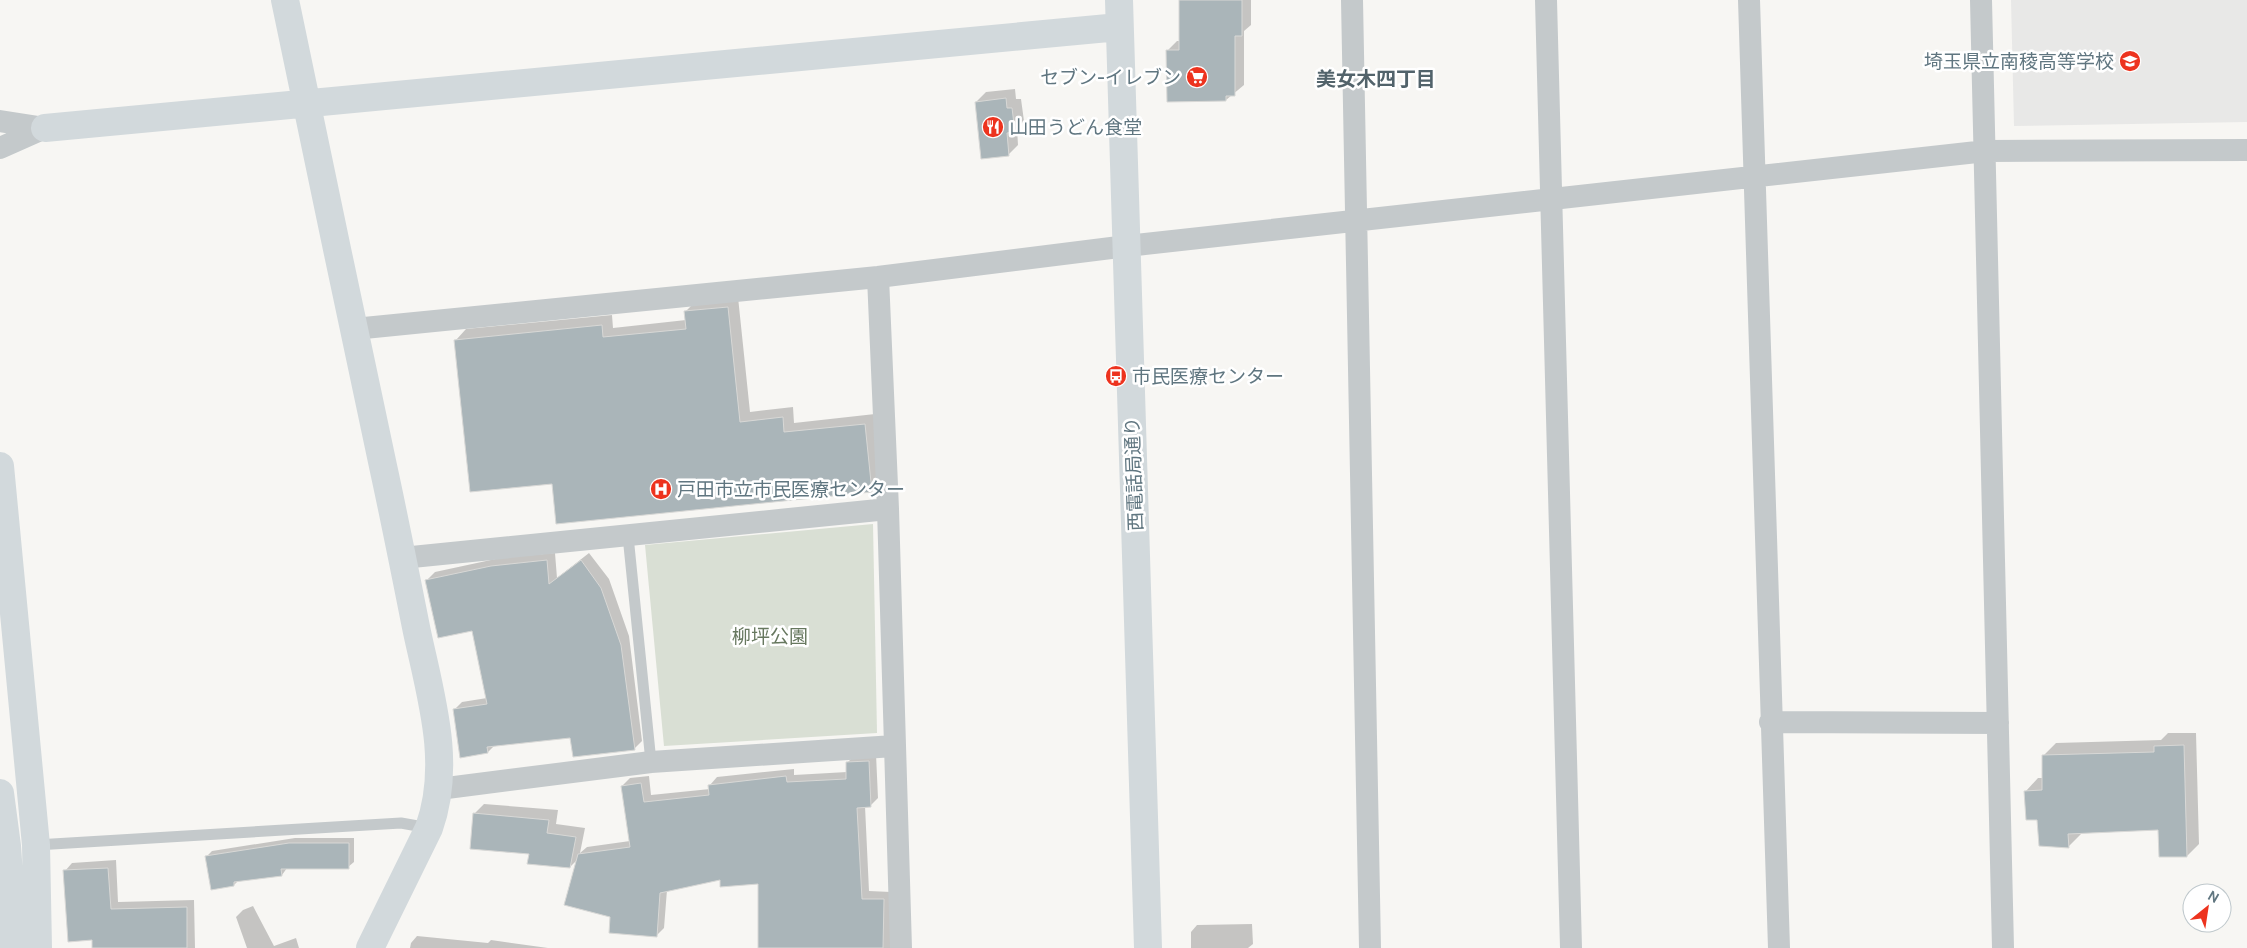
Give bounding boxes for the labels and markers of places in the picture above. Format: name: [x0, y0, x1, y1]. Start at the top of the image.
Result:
school or university icon: 埼玉県立南稜高等学校: [2118, 49, 2142, 73]
place label: 埼玉県立南稜高等学校: [1924, 50, 2114, 73]
supermarket icon: セブン-イレブン: [1185, 65, 1209, 89]
place label: セブン-イレブン: [1040, 66, 1181, 89]
restaurant icon: 山田うどん食堂: [981, 115, 1005, 139]
place label: 山田うどん食堂: [1009, 116, 1142, 139]
bus stop icon: 市民医療センター: [1104, 364, 1128, 388]
place label: 市民医療センター: [1132, 365, 1284, 388]
hospital icon: 戸田市立市民医療センター: [649, 477, 673, 501]
place label: 戸田市立市民医療センター: [677, 478, 905, 501]

